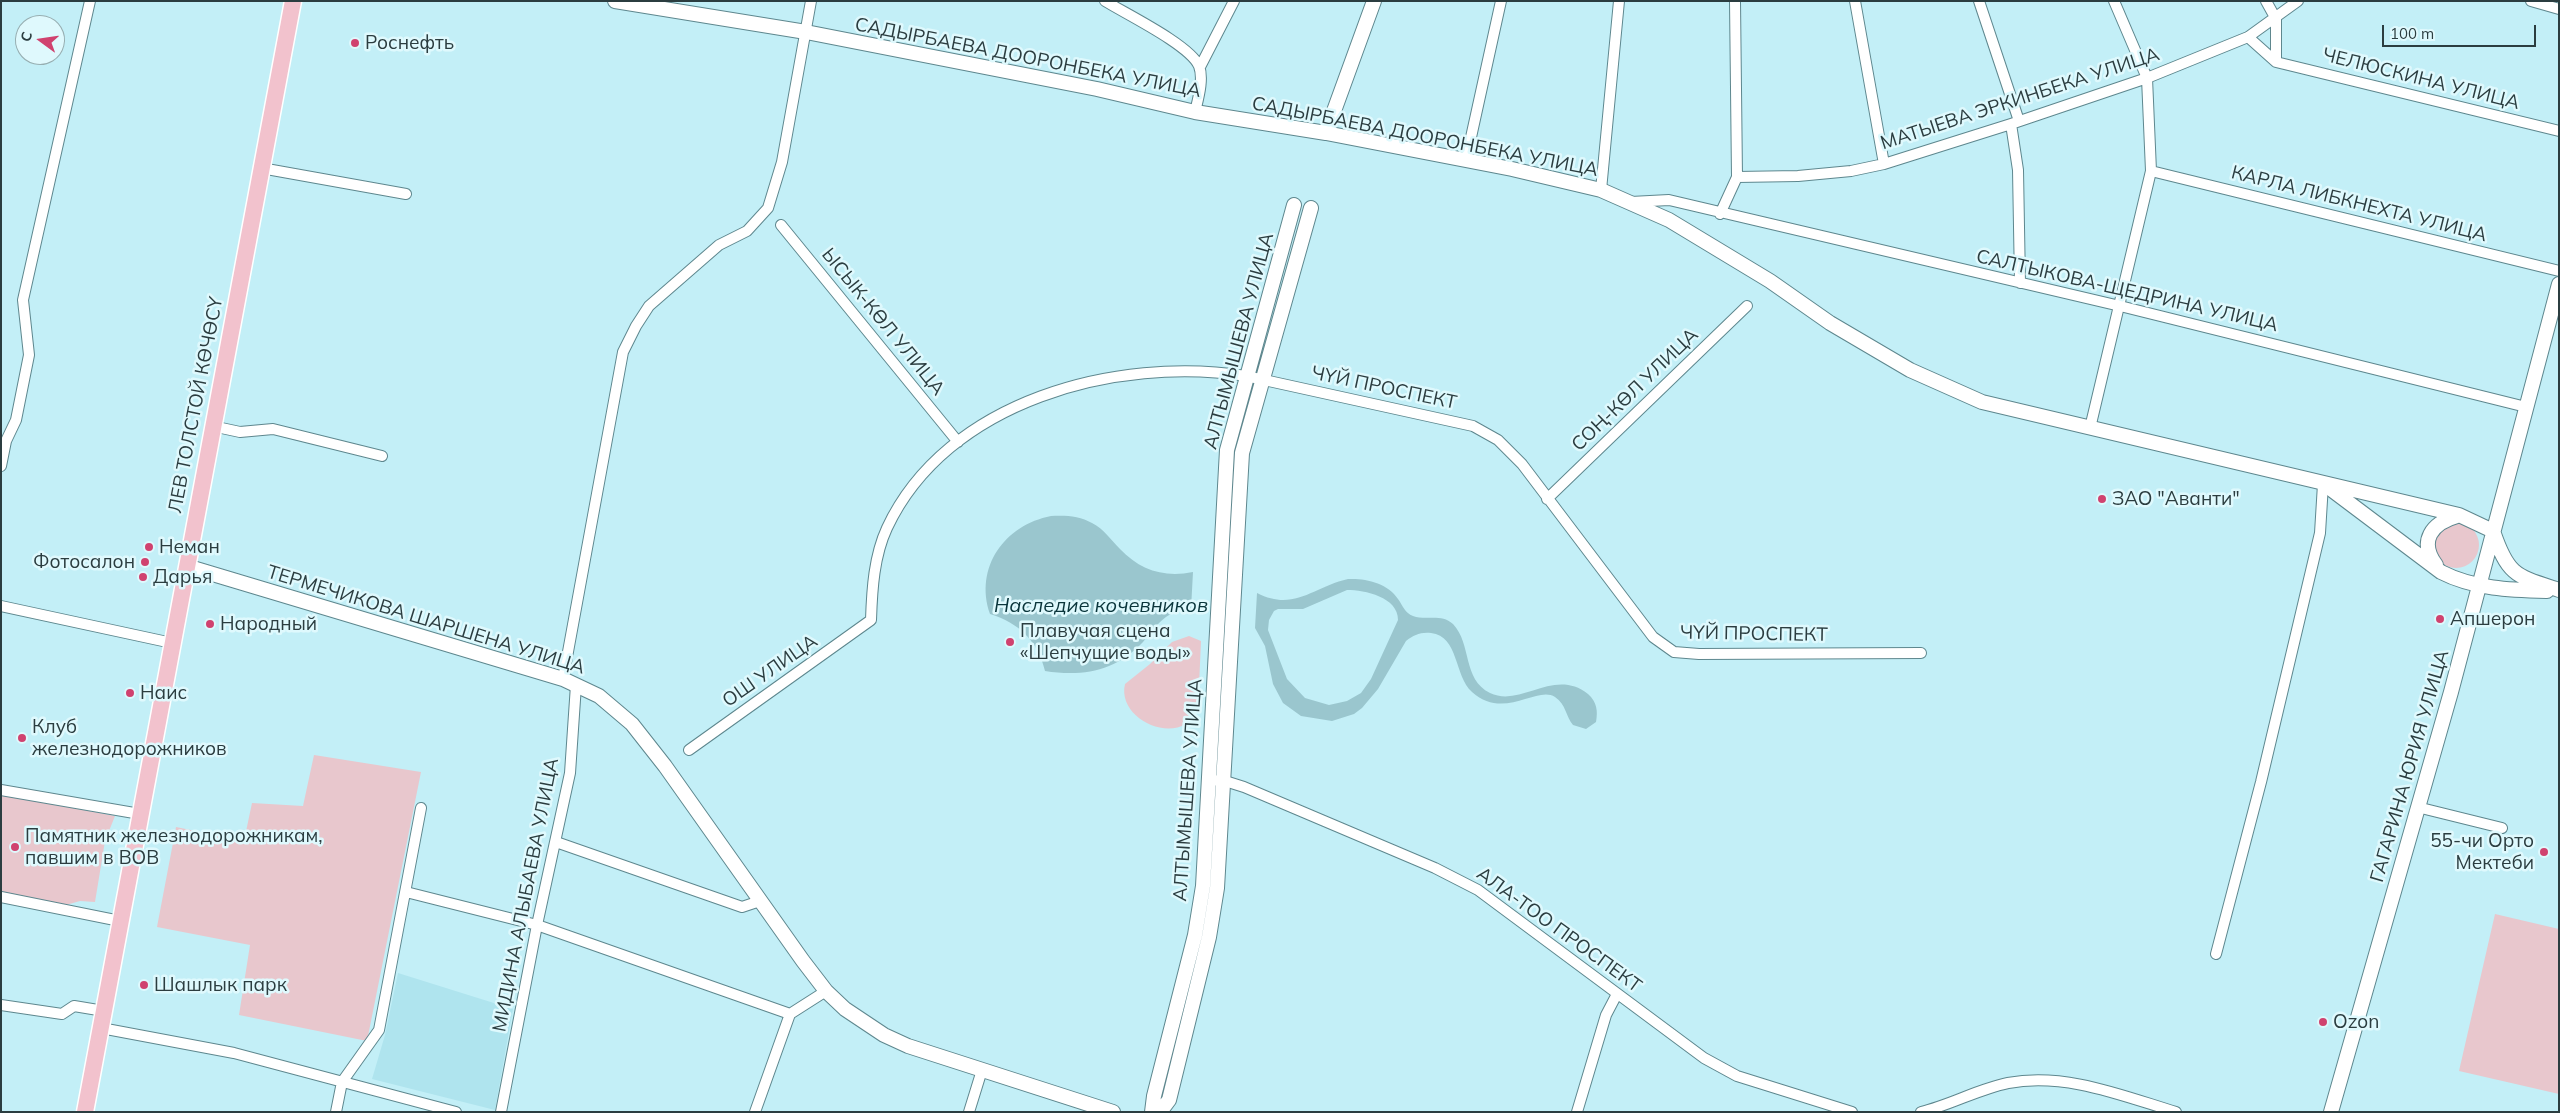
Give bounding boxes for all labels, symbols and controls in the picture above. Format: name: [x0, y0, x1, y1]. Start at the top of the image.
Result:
street label: САДЫРБАЕВА ДООРОНБЕКА УЛИЦА: [853, 13, 1203, 103]
north arrow: [15, 15, 65, 65]
scale bar: [2385, 15, 2539, 47]
text: 100 m: [2390, 24, 2434, 43]
text: С: [17, 30, 36, 43]
place label: Роснефть: [365, 32, 454, 54]
marker: Роснефть: [349, 37, 361, 49]
street label: МАТЫЕВА ЭРКИНБЕКА УЛИЦА: [1878, 43, 2162, 155]
street label: ЧЕЛЮСКИНА УЛИЦА: [2320, 43, 2522, 115]
street label: САДЫРБАЕВА ДООРОНБЕКА УЛИЦА: [1250, 92, 1600, 182]
street label: КАРЛА ЛИБКНЕХТА УЛИЦА: [2229, 161, 2489, 247]
street label: АЛТЫМЫШЕВА УЛИЦА: [1199, 230, 1279, 452]
street label: ЫСЫК-КӨЛ УЛИЦА: [817, 244, 949, 400]
street label: САЛТЫКОВА-ЩЕДРИНА УЛИЦА: [1974, 245, 2280, 337]
street label: ЛЕВ ТОЛСТОЙ КӨЧӨСҮ: [164, 295, 228, 515]
street label: СОҢ-КӨЛ УЛИЦА: [1567, 324, 1703, 456]
street label: ЧҮЙ ПРОСПЕКТ: [1309, 361, 1459, 415]
place label: ЗАО "Аванти": [2112, 488, 2240, 510]
marker: ЗАО "Аванти": [2096, 493, 2108, 505]
place label: Неман: [159, 536, 220, 558]
marker: Неман: [143, 541, 155, 553]
place label: Фотосалон: [33, 551, 135, 573]
marker: Фотосалон: [139, 556, 151, 568]
street label: ТЕРМЕЧИКОВА ШАРШЕНА УЛИЦА: [264, 561, 588, 679]
place label: Дарья: [153, 566, 212, 588]
marker: Дарья: [137, 571, 149, 583]
water label: Наследие кочевников: [994, 594, 1208, 618]
place label: Апшерон: [2450, 608, 2535, 630]
place label: Народный: [220, 613, 317, 635]
marker: Апшерон: [2434, 613, 2446, 625]
marker: Народный: [204, 618, 216, 630]
place label: Плавучая сцена «Шепчущие воды»: [1020, 620, 1190, 664]
street label: ЧҮЙ ПРОСПЕКТ: [1680, 621, 1828, 647]
street label: ОШ УЛИЦА: [718, 630, 822, 712]
marker: Плавучая сцена «Шепчущие воды»: [1004, 636, 1016, 648]
street label: ГАГАРИНА ЮРИЯ УЛИЦА: [2366, 647, 2454, 885]
street label: АЛТЫМЫШЕВА УЛИЦА: [1169, 678, 1207, 902]
place label: Наис: [140, 682, 187, 704]
marker: Наис: [124, 687, 136, 699]
place label: Клуб железнодорожников: [32, 716, 227, 760]
marker: Клуб железнодорожников: [16, 732, 28, 744]
street label: МИДИНА АЛЫБАЕВА УЛИЦА: [488, 756, 564, 1034]
place label: Памятник железнодорожникам, павшим в ВОВ: [25, 825, 323, 869]
place label: 55-чи Орто Мектеби: [2430, 830, 2534, 874]
marker: Памятник железнодорожникам, павшим в ВОВ: [9, 841, 21, 853]
marker: 55-чи Орто Мектеби: [2538, 846, 2550, 858]
street label: АЛА-ТОО ПРОСПЕКТ: [1472, 862, 1646, 998]
place label: Шашлык парк: [154, 974, 287, 996]
marker: Шашлык парк: [138, 979, 150, 991]
place label: Ozon: [2333, 1011, 2379, 1033]
marker: Ozon: [2317, 1016, 2329, 1028]

